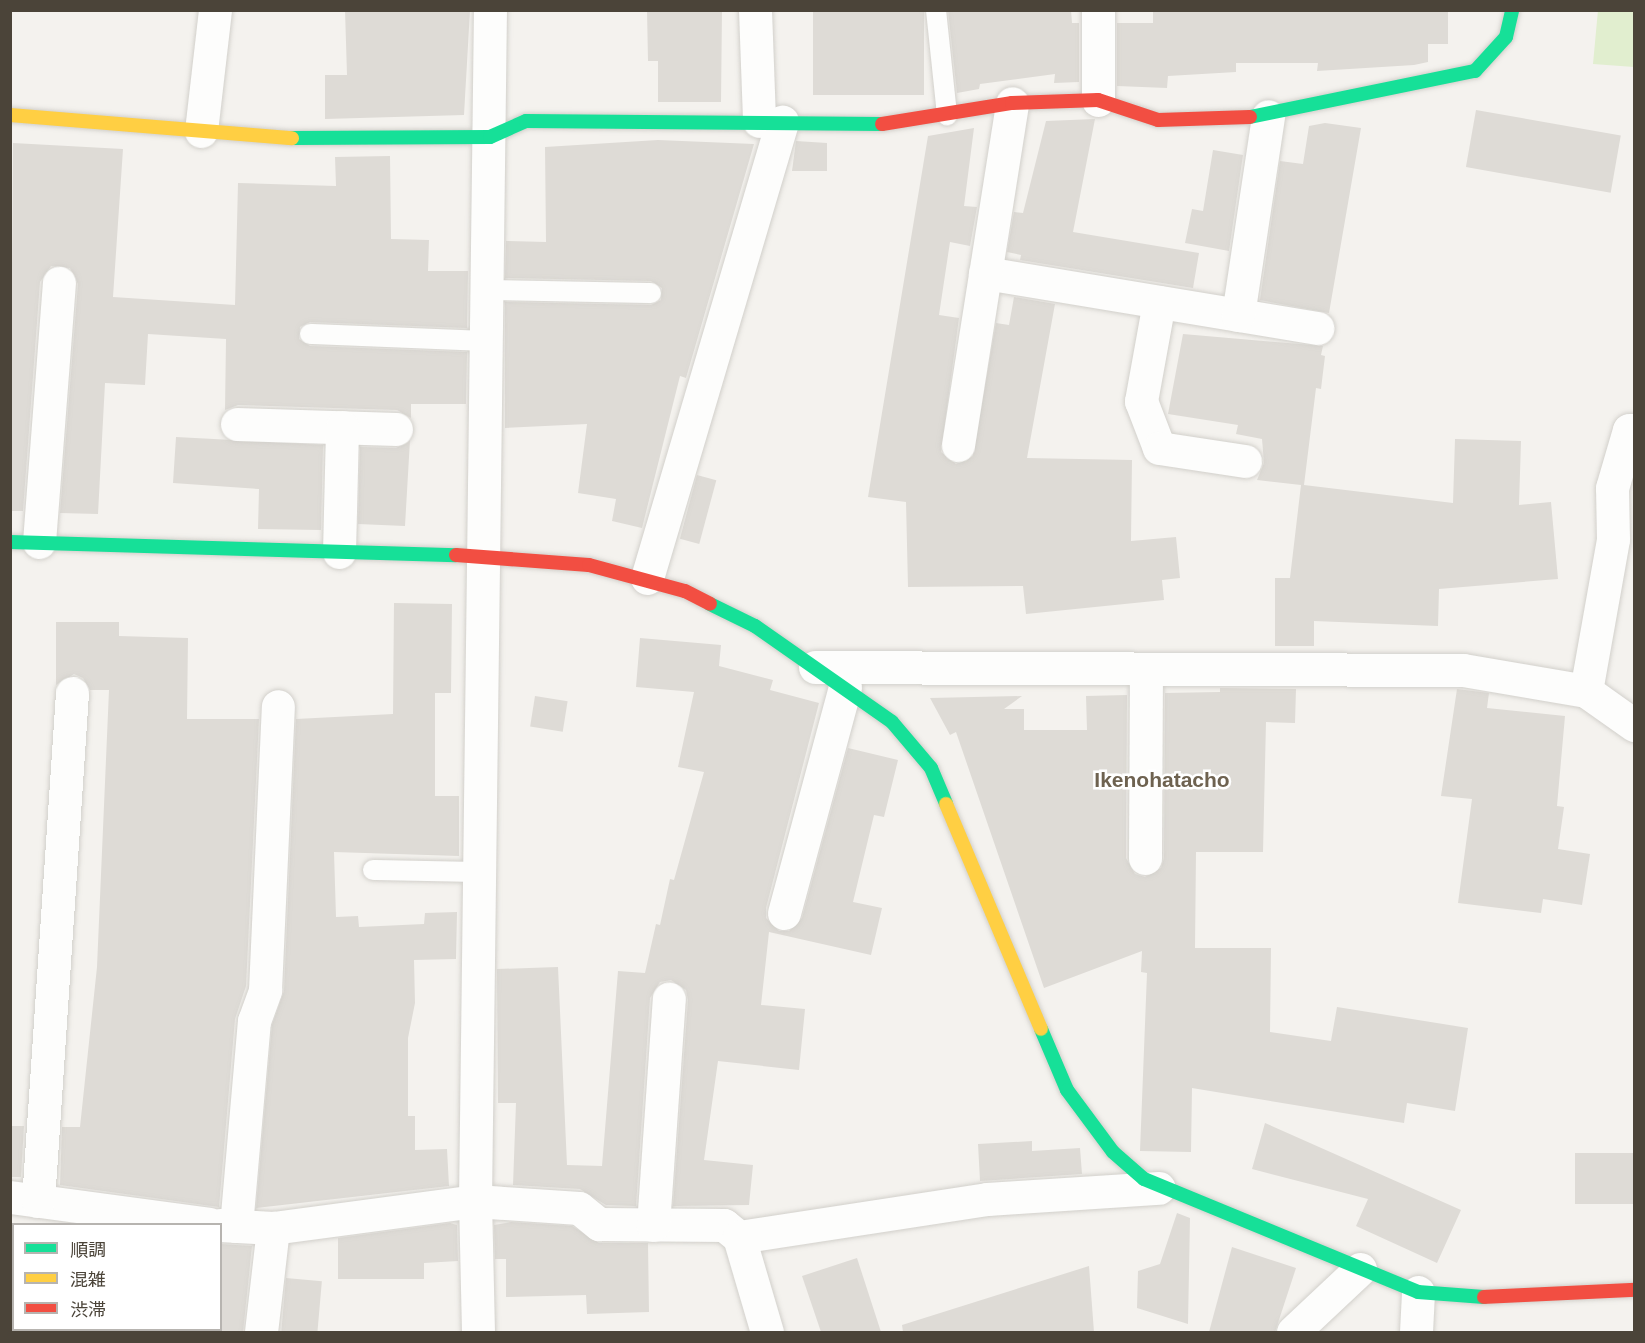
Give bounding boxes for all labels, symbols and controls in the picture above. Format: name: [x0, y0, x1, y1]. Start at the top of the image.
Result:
district label: Ikenohatacho: [1094, 767, 1230, 793]
legend: [12, 1223, 222, 1331]
text: 順調: [70, 1240, 106, 1260]
text: 混雑: [70, 1270, 106, 1290]
text: 渋滞: [70, 1300, 106, 1320]

